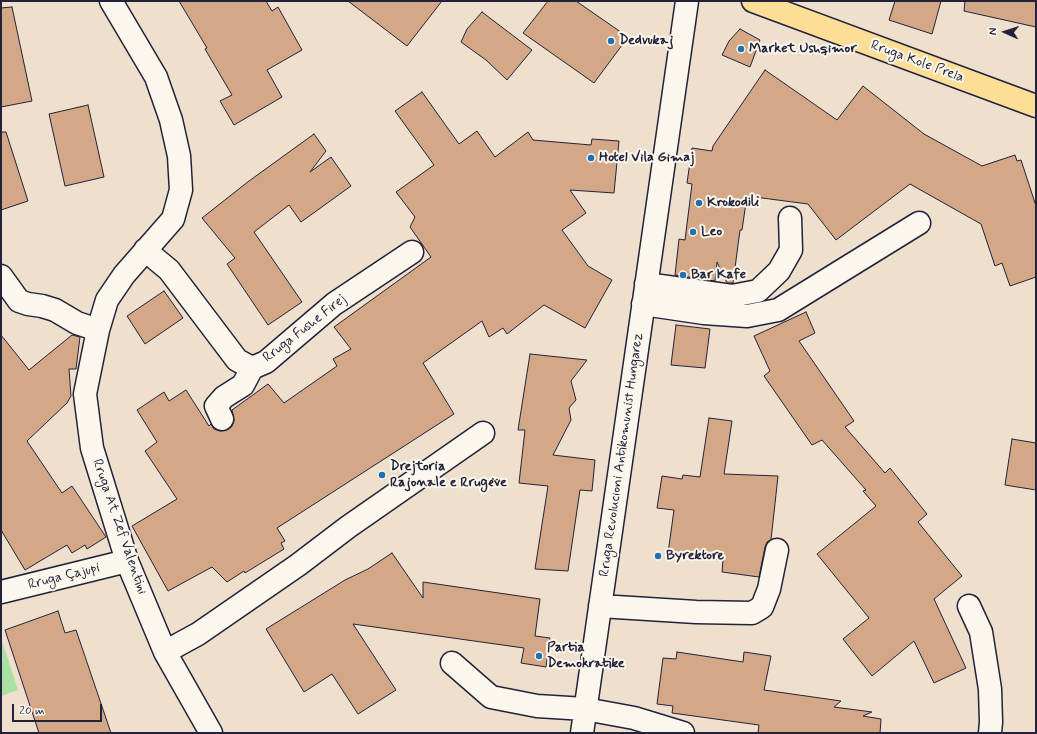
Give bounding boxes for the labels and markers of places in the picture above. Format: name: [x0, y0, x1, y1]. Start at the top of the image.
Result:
place label: Dedvukaj: [619, 33, 674, 49]
marker: Dedvukaj: [606, 36, 616, 46]
place label: Market Ushqimor: [749, 41, 857, 57]
marker: Market Ushqimor: [736, 44, 746, 54]
place label: Hotel Vila Gimaj: [599, 150, 694, 166]
marker: Hotel Vila Gimaj: [586, 153, 596, 163]
place label: Krokodili: [707, 195, 759, 211]
marker: Krokodili: [694, 198, 704, 208]
place label: Leo: [701, 224, 722, 240]
marker: Leo: [688, 227, 698, 237]
place label: Bar Kafe: [691, 267, 746, 283]
marker: Bar Kafe: [678, 270, 688, 280]
place label: Drejtoria Rajonale e Rrugëve: [390, 459, 507, 492]
marker: Drejtoria Rajonale e Rrugëve: [377, 470, 387, 480]
place label: Byrektore: [666, 548, 724, 564]
marker: Byrektore: [653, 551, 663, 561]
place label: Partia Demokratike: [547, 640, 625, 672]
marker: Partia Demokratike: [534, 651, 544, 661]

